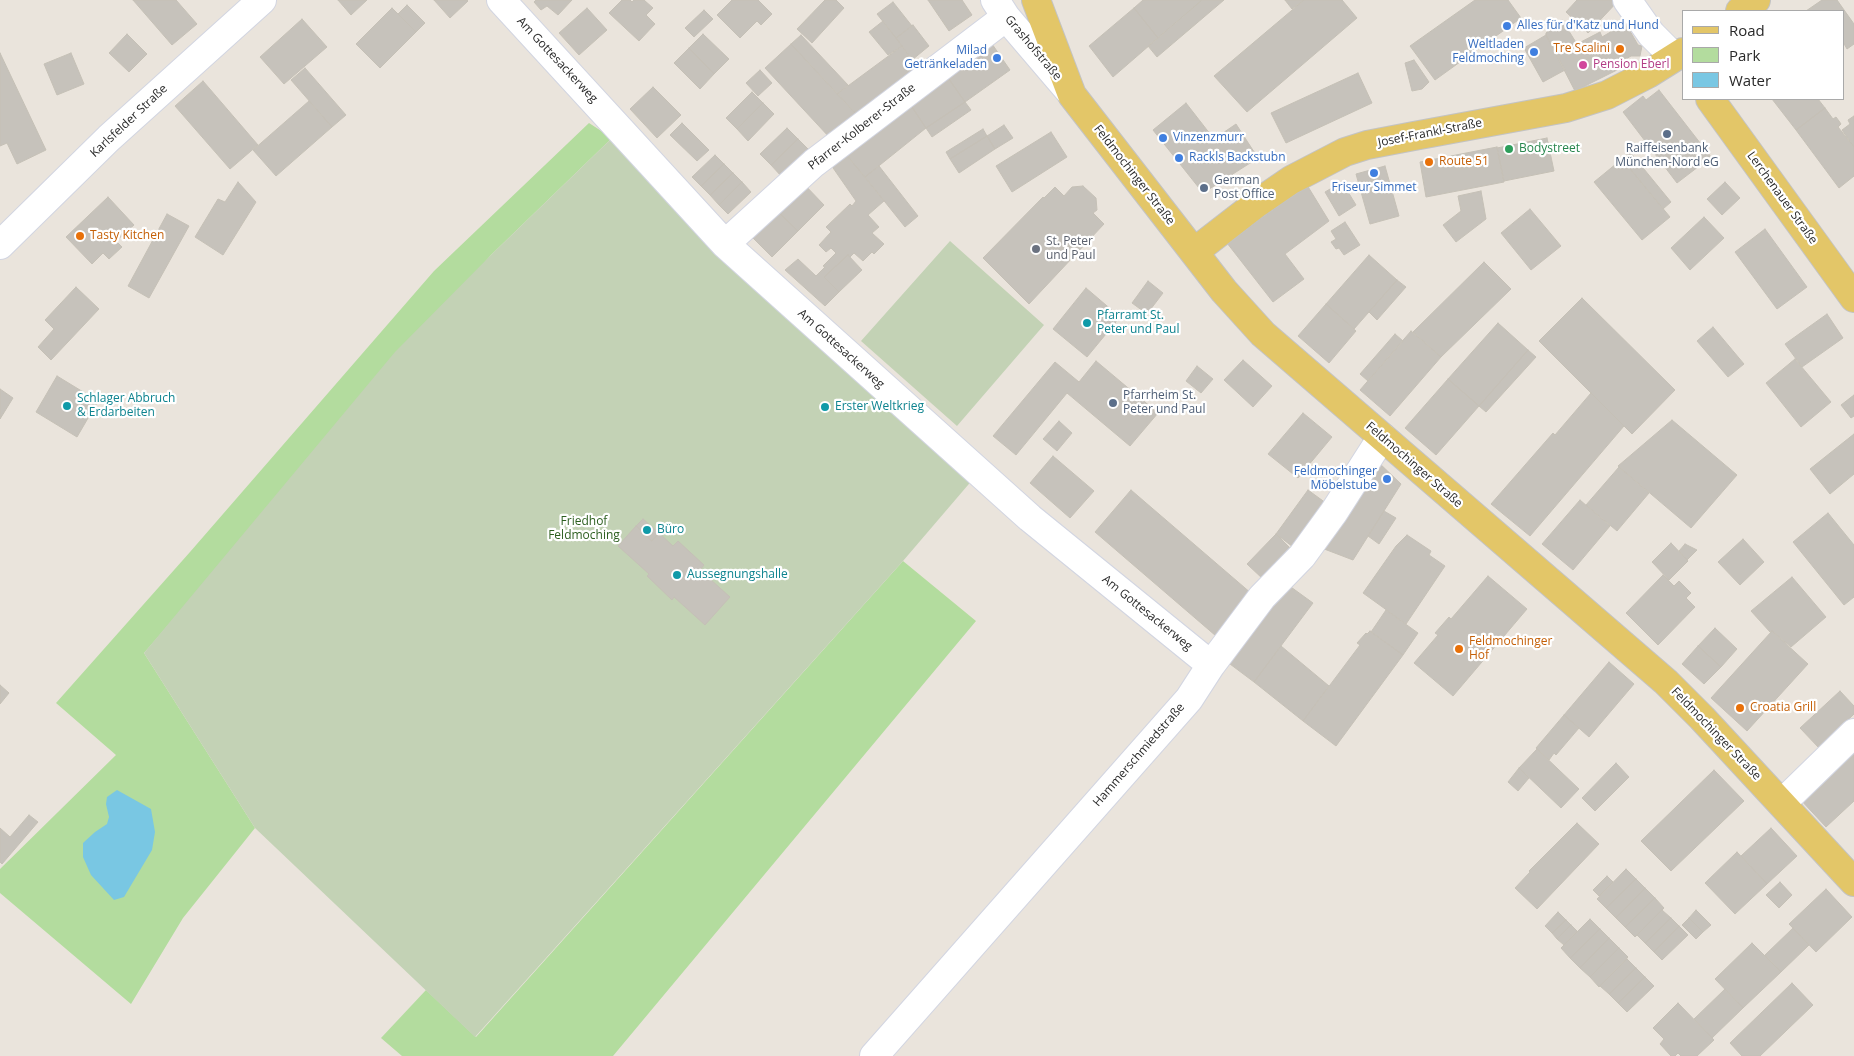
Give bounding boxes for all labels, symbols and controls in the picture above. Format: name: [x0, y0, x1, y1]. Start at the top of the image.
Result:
legend: [1682, 10, 1844, 100]
street label: Grashofstraße: [1002, 13, 1064, 83]
street label: Am Gottesackerweg: [514, 14, 600, 106]
place label: Alles für d'Katz und Hund: [1517, 19, 1659, 33]
marker: Alles für d'Katz und Hund: [1501, 20, 1513, 32]
text: Road: [1729, 20, 1765, 40]
place label: Weltladen Feldmoching: [1452, 38, 1524, 66]
place label: Tre Scalini: [1553, 42, 1610, 56]
marker: Tre Scalini: [1614, 43, 1626, 55]
place label: Milad Getränkeladen: [904, 44, 987, 72]
text: Park: [1729, 45, 1760, 65]
marker: Weltladen Feldmoching: [1528, 46, 1540, 58]
marker: Milad Getränkeladen: [991, 52, 1003, 64]
place label: Pension Eberl: [1593, 58, 1669, 72]
marker: Pension Eberl: [1577, 59, 1589, 71]
text: Water: [1729, 70, 1771, 90]
street label: Pfarrer-Kolberer-Straße: [806, 81, 918, 173]
street label: Karlsfelder Straße: [87, 82, 171, 160]
street label: Josef-Frankl-Straße: [1377, 116, 1483, 150]
street label: Feldmochinger Straße: [1090, 122, 1178, 228]
marker: Raiffeisenbank München-Nord eG: [1661, 128, 1673, 140]
place label: Vinzenzmurr: [1173, 131, 1244, 145]
marker: Vinzenzmurr: [1157, 132, 1169, 144]
place label: Bodystreet: [1519, 142, 1580, 156]
place label: Raiffeisenbank München-Nord eG: [1615, 142, 1719, 170]
marker: Bodystreet: [1503, 143, 1515, 155]
street label: Lerchenauer Straße: [1744, 149, 1820, 247]
place label: Rackls Backstubn: [1189, 151, 1286, 165]
marker: Rackls Backstubn: [1173, 152, 1185, 164]
place label: Route 51: [1439, 155, 1489, 169]
marker: Route 51: [1423, 156, 1435, 168]
marker: Friseur Simmet: [1368, 167, 1380, 179]
place label: German Post Office: [1214, 174, 1274, 202]
place label: Friseur Simmet: [1332, 181, 1416, 195]
marker: German Post Office: [1198, 182, 1210, 194]
place label: Tasty Kitchen: [90, 229, 164, 243]
marker: Tasty Kitchen: [74, 230, 86, 242]
place label: St. Peter und Paul: [1046, 235, 1095, 263]
marker: St. Peter und Paul: [1030, 243, 1042, 255]
street label: Am Gottesackerweg: [795, 306, 887, 392]
place label: Pfarramt St. Peter und Paul: [1097, 309, 1179, 337]
marker: Pfarramt St. Peter und Paul: [1081, 317, 1093, 329]
place label: Pfarrheim St. Peter und Paul: [1123, 389, 1205, 417]
place label: Schlager Abbruch & Erdarbeiten: [77, 392, 175, 420]
marker: Pfarrheim St. Peter und Paul: [1107, 397, 1119, 409]
marker: Schlager Abbruch & Erdarbeiten: [61, 400, 73, 412]
place label: Erster Weltkrieg: [835, 400, 924, 414]
marker: Erster Weltkrieg: [819, 401, 831, 413]
street label: Feldmochinger Straße: [1363, 419, 1465, 511]
place label: Feldmochinger Möbelstube: [1294, 465, 1377, 493]
marker: Feldmochinger Möbelstube: [1381, 473, 1393, 485]
park label: Friedhof Feldmoching: [548, 515, 620, 543]
place label: Büro: [657, 523, 684, 537]
marker: Büro: [641, 524, 653, 536]
place label: Aussegnungshalle: [687, 568, 788, 582]
marker: Aussegnungshalle: [671, 569, 683, 581]
street label: Am Gottesackerweg: [1099, 572, 1195, 654]
place label: Feldmochinger Hof: [1469, 635, 1552, 663]
marker: Feldmochinger Hof: [1453, 643, 1465, 655]
street label: Feldmochinger Straße: [1668, 685, 1764, 783]
street label: Hammerschmiedstraße: [1090, 700, 1188, 810]
place label: Croatia Grill: [1750, 701, 1816, 715]
marker: Croatia Grill: [1734, 702, 1746, 714]

